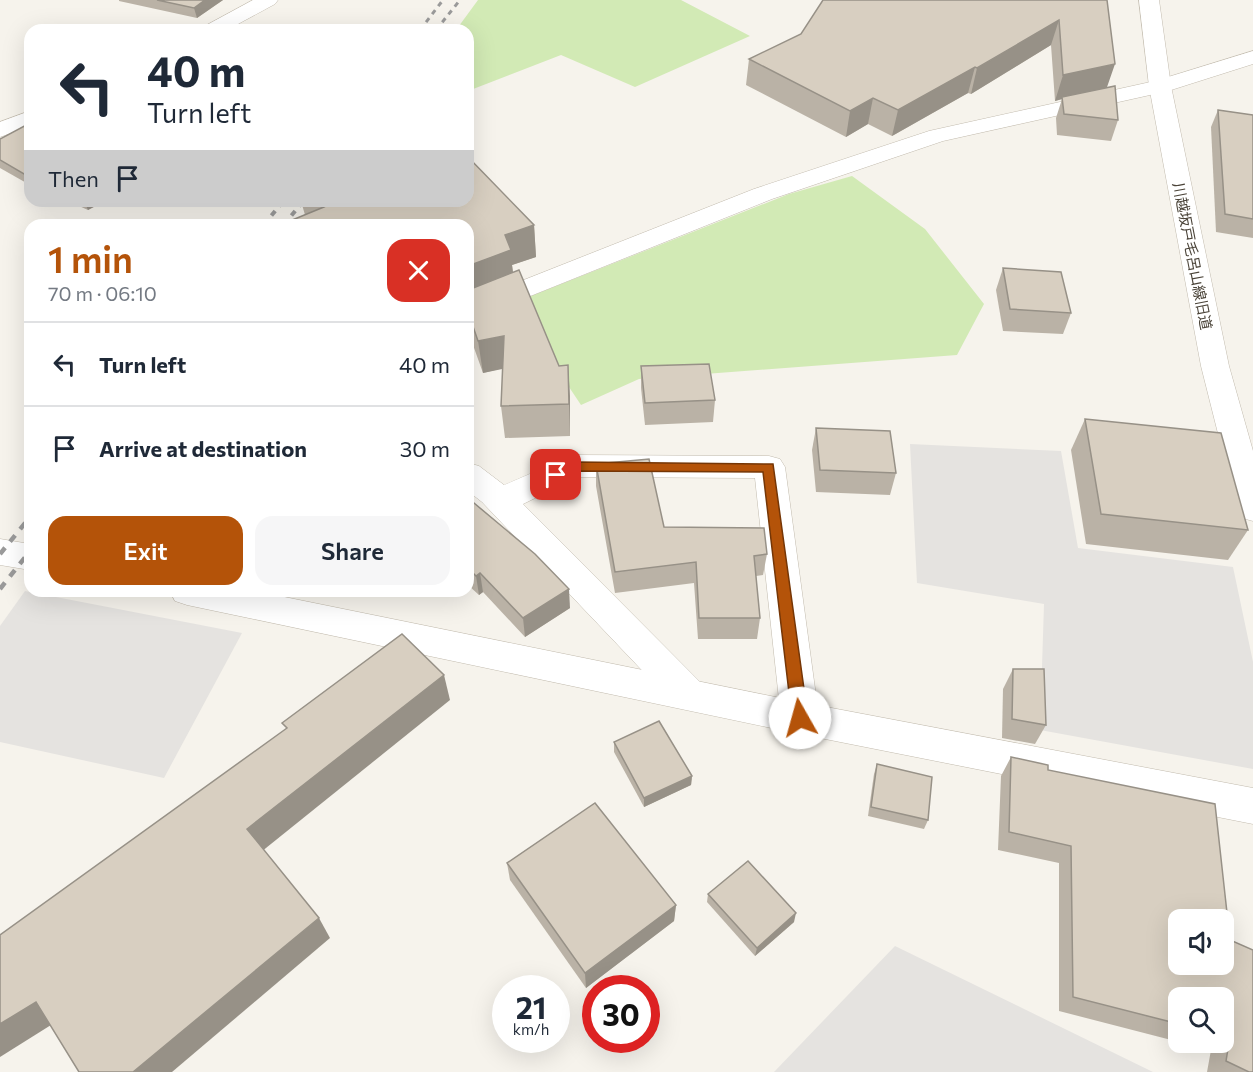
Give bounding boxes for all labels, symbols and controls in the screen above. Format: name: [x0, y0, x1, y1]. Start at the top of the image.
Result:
text: 40 m: [147, 44, 245, 96]
icon: left: [48, 48, 126, 126]
text: Turn left: [147, 96, 251, 129]
icon: arrive: [111, 162, 144, 195]
text: Then: [48, 165, 99, 192]
street label: 川越坂戸毛呂山線旧道: [1170, 181, 1216, 331]
text: 1 min: [48, 236, 133, 280]
button: close: [387, 239, 450, 302]
text: 70 m · 06:10: [48, 281, 157, 305]
icon: left: [48, 348, 81, 381]
text: Turn left: [99, 351, 186, 378]
text: 40 m: [399, 351, 450, 378]
icon: arrive: [48, 432, 81, 465]
text: Arrive at destination: [99, 435, 307, 462]
text: 30 m: [400, 435, 450, 462]
pin: [530, 449, 581, 500]
icon: arrive: [539, 458, 572, 491]
button: Exit: [48, 516, 243, 585]
button: Share: [255, 516, 450, 585]
position arrow: [768, 686, 832, 750]
map controls: [1168, 909, 1234, 1053]
button: sound: [1168, 909, 1234, 975]
speed limit sign: 30: [582, 975, 660, 1053]
button: search: [1168, 987, 1234, 1053]
text: 21: [516, 988, 546, 1025]
text: km/h: [513, 1020, 549, 1038]

